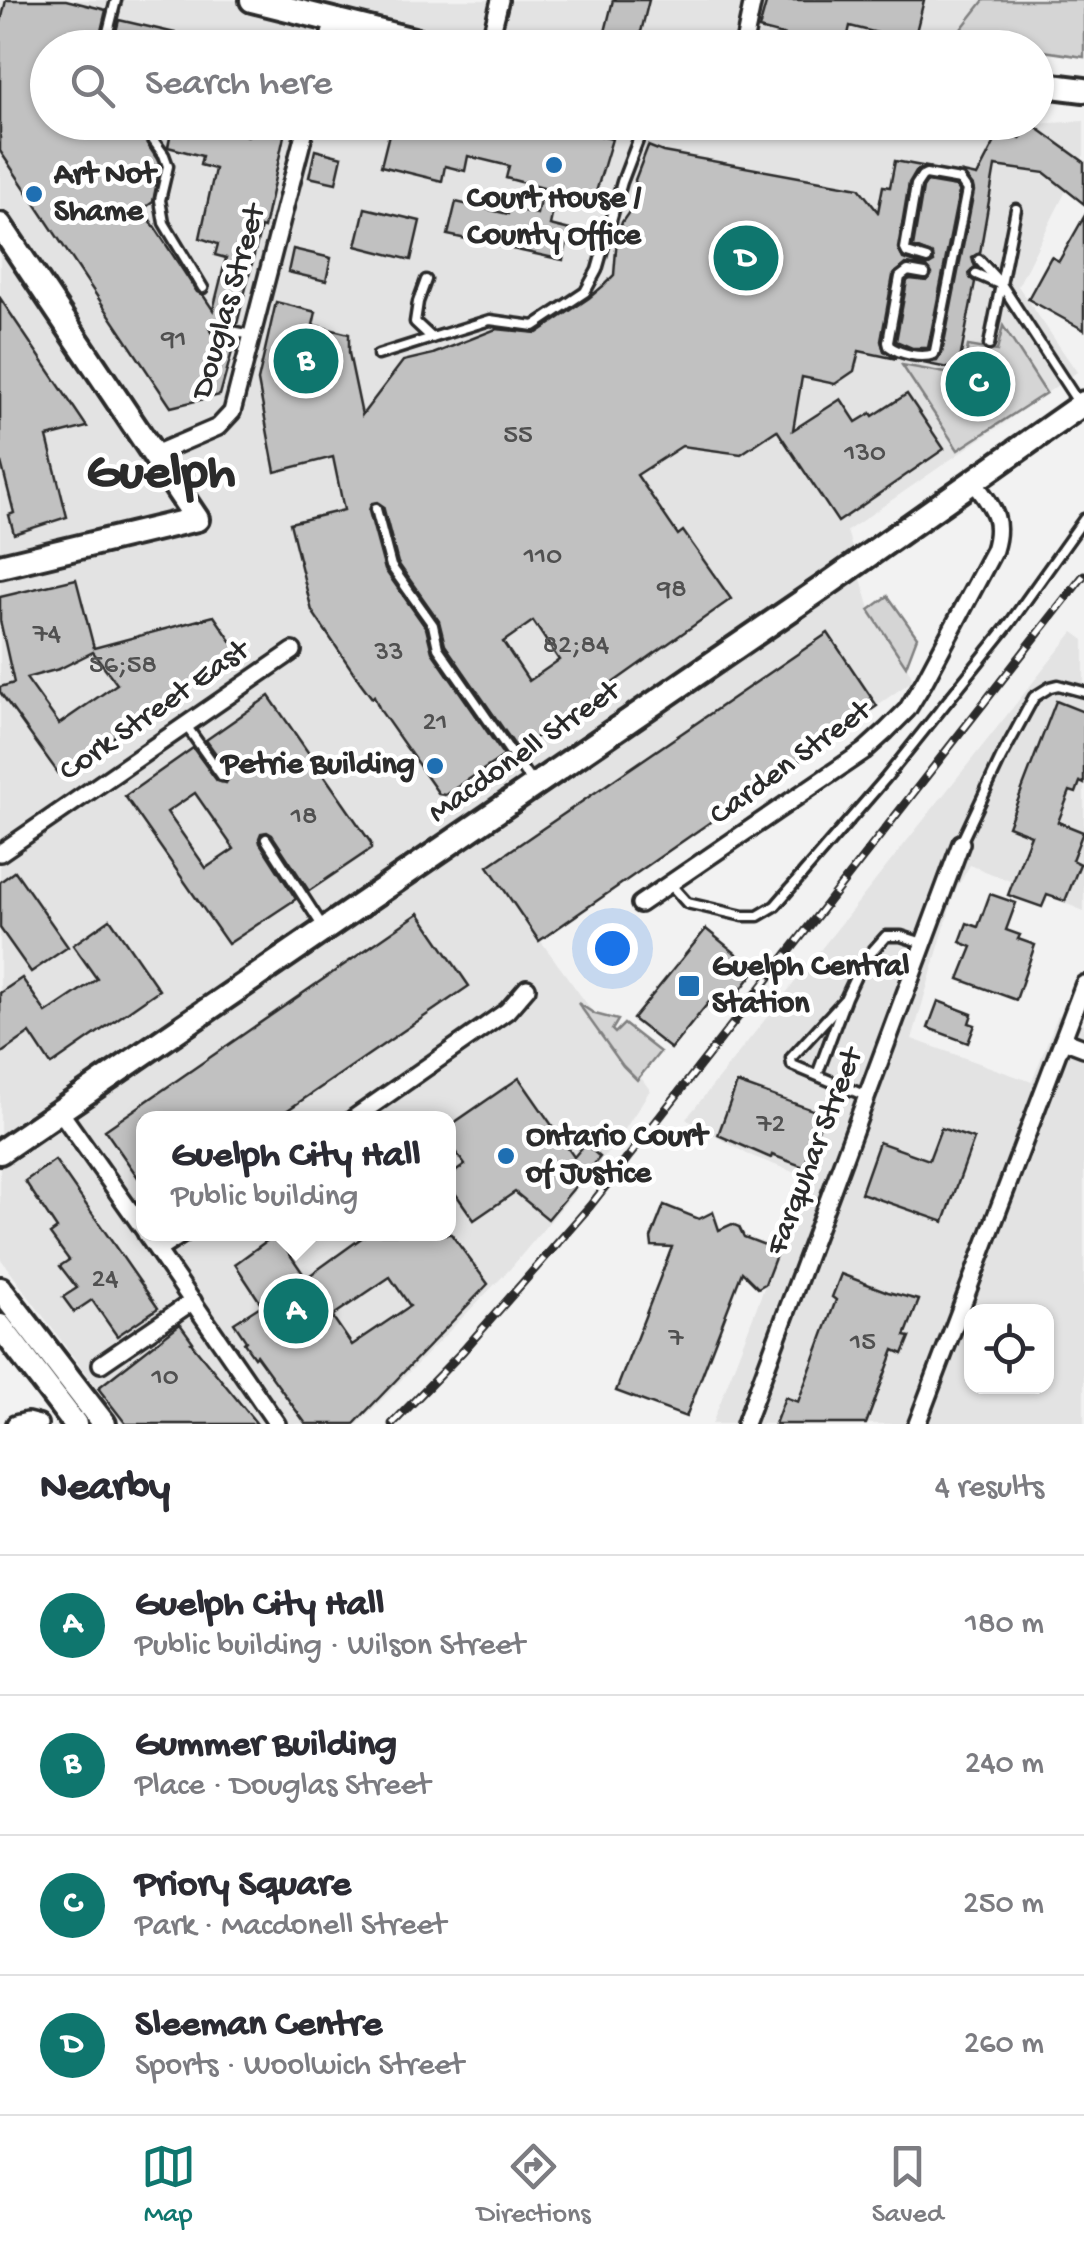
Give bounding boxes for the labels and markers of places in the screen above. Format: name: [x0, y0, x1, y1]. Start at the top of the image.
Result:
marker: Court House / County Office: [543, 154, 565, 176]
place label: Art Not Shame: [53, 157, 158, 232]
place label: Court House / County Office: [467, 181, 642, 256]
marker: Art Not Shame: [23, 183, 45, 205]
pin: D: [714, 220, 778, 296]
pin: B: [274, 324, 338, 398]
pin: C: [946, 346, 1010, 422]
place label: Petrie Building: [219, 747, 415, 785]
marker: Petrie Building: [424, 755, 446, 777]
place label: Guelph Central Station: [712, 949, 910, 1024]
marker: Guelph Central Station: [676, 973, 702, 999]
place label: Ontario Court of Justice: [525, 1119, 710, 1194]
marker: Ontario Court of Justice: [495, 1145, 517, 1167]
pin: A: [264, 1274, 328, 1348]

